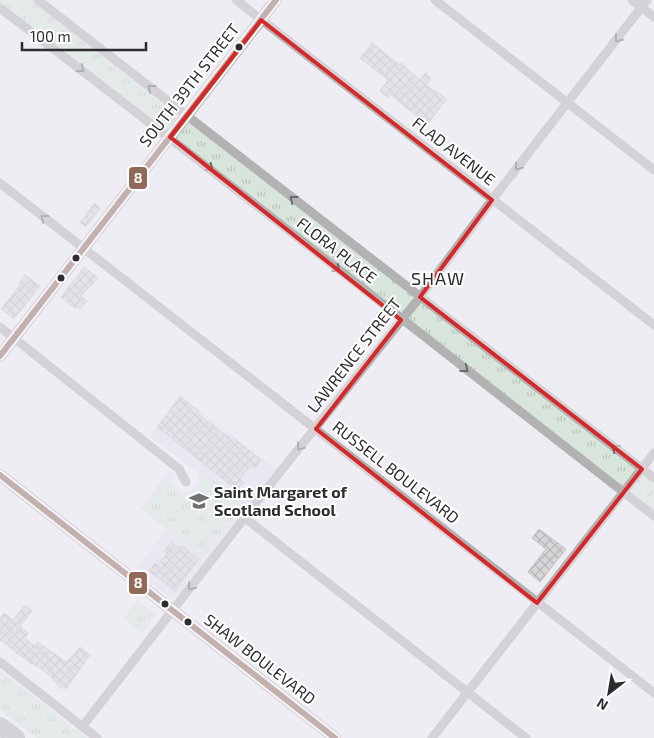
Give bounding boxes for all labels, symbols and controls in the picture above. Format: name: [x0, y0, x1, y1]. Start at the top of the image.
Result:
street label: SOUTH 39TH STREET: [135, 19, 243, 150]
scale bar: [22, 20, 146, 52]
text: 100 m: [30, 27, 71, 45]
one-way arrow: [615, 33, 624, 43]
unlabelled marker: [234, 42, 244, 52]
one-way arrow: [75, 63, 85, 72]
one-way arrow: [148, 86, 157, 94]
street label: FLAD AVENUE: [409, 112, 499, 189]
one-way arrow: [204, 162, 213, 171]
one-way arrow: [515, 162, 524, 171]
line badge: 8: [128, 166, 148, 190]
text: 8: [134, 169, 142, 186]
one-way arrow: [290, 196, 299, 204]
street label: FLORA PLACE: [294, 213, 381, 287]
one-way arrow: [41, 215, 50, 223]
unlabelled marker: [71, 253, 81, 263]
one-way arrow: [331, 263, 340, 271]
district label: SHAW: [411, 267, 465, 289]
unlabelled marker: [56, 273, 66, 283]
street label: LAWRENCE STREET: [303, 294, 404, 416]
one-way arrow: [459, 364, 468, 372]
street label: RUSSELL BOULEVARD: [329, 416, 463, 527]
one-way arrow: [297, 442, 306, 451]
one-way arrow: [612, 445, 621, 454]
place label: Saint Margaret of Scotland School: [214, 482, 348, 519]
school or university icon: Saint Margaret of Scotland School: [188, 490, 210, 512]
line badge: 8: [128, 571, 148, 595]
text: 8: [134, 574, 142, 591]
one-way arrow: [189, 581, 197, 590]
unlabelled marker: [160, 599, 170, 609]
street label: SHAW BOULEVARD: [201, 609, 320, 708]
unlabelled marker: [183, 617, 193, 627]
north arrow: [584, 668, 634, 718]
text: N: [593, 695, 611, 714]

